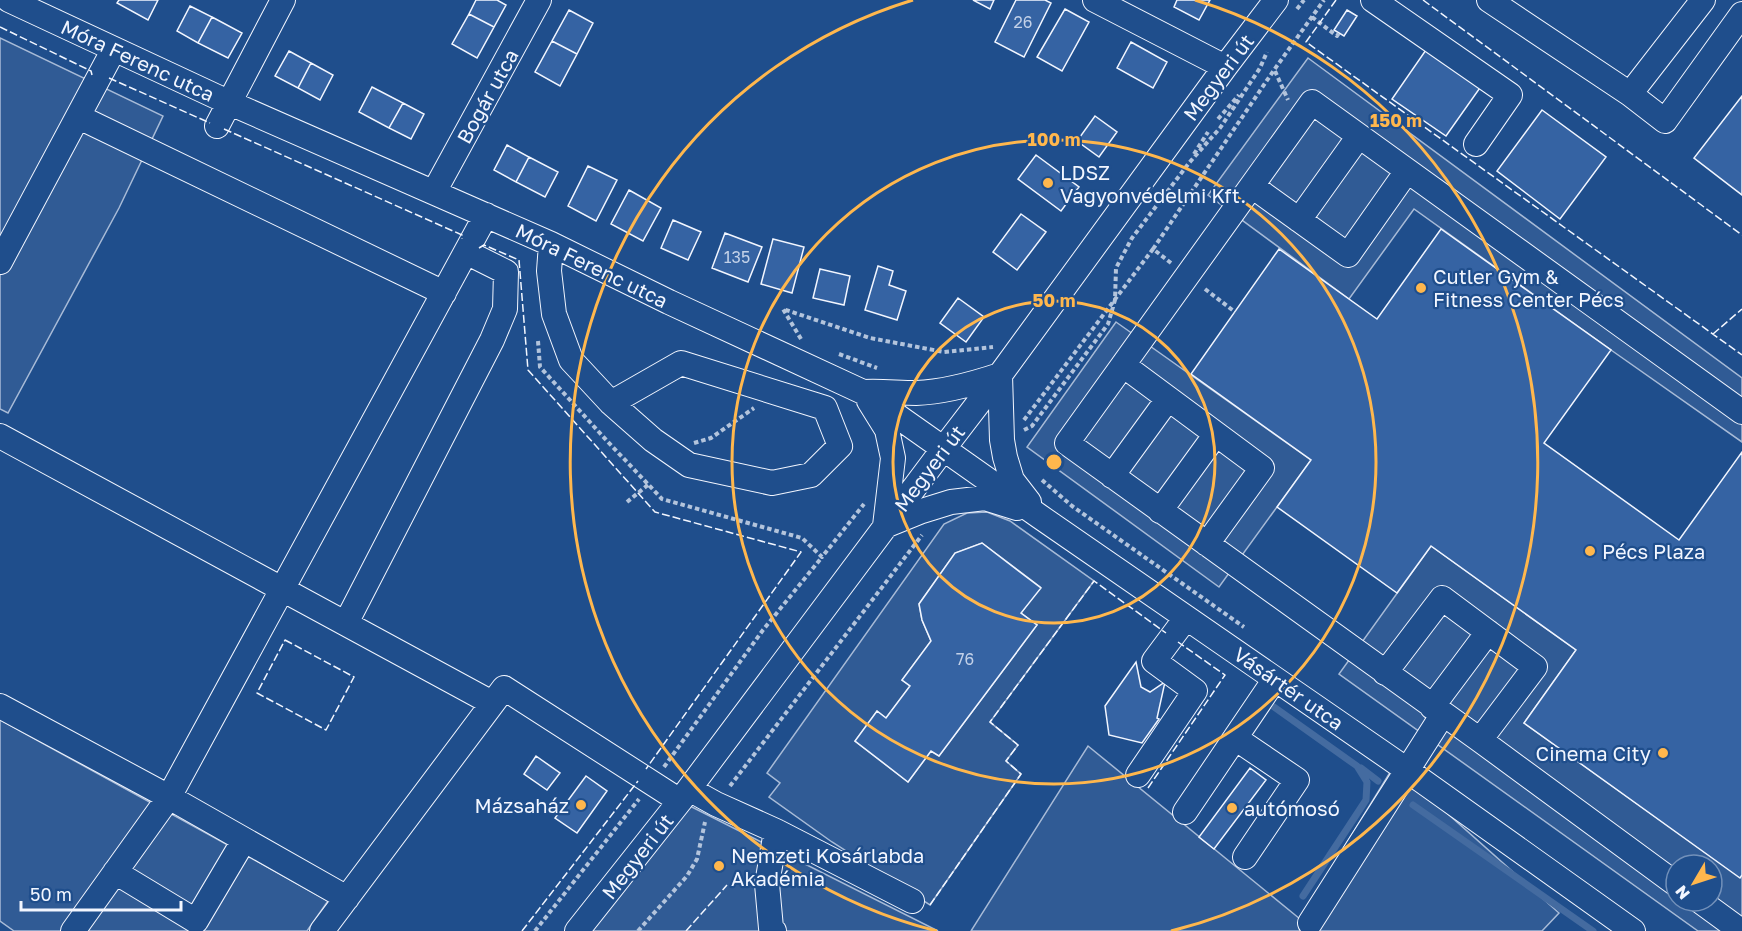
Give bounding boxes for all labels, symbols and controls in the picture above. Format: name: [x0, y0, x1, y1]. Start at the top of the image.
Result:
house number: 26: [1014, 12, 1032, 32]
street label: Móra Ferenc utca: [58, 14, 218, 106]
street label: Megyeri út: [1178, 29, 1258, 125]
street label: Bogár utca: [451, 45, 523, 147]
text: 150 m: [1370, 109, 1422, 131]
text: 100 m: [1028, 128, 1080, 150]
place label: LDSZ Vagyonvédelmi Kft.: [1060, 160, 1246, 207]
marker: LDSZ Vagyonvédelmi Kft.: [1041, 176, 1055, 190]
street label: Móra Ferenc utca: [512, 218, 672, 312]
house number: 135: [724, 247, 750, 267]
place label: Cutler Gym & Fitness Center Pécs: [1433, 264, 1624, 311]
marker: Cutler Gym & Fitness Center Pécs: [1414, 281, 1428, 295]
text: 50 m: [1033, 289, 1075, 311]
street label: Megyeri út: [889, 420, 969, 516]
centre of rings: [1044, 452, 1064, 472]
place label: Pécs Plaza: [1602, 539, 1705, 563]
marker: Pécs Plaza: [1583, 544, 1597, 558]
street label: Vásártér utca: [1230, 641, 1348, 735]
house number: 76: [956, 649, 974, 669]
place label: Cinema City: [1536, 741, 1651, 765]
marker: Cinema City: [1656, 746, 1670, 760]
place label: Mázsaház: [475, 793, 569, 817]
place label: autómosó: [1244, 796, 1340, 820]
marker: Mázsaház: [574, 798, 588, 812]
marker: autómosó: [1225, 801, 1239, 815]
street label: Megyeri út: [596, 809, 678, 903]
place label: Nemzeti Kosárlabda Akadémia: [731, 843, 924, 890]
north arrow: [1664, 853, 1724, 913]
marker: Nemzeti Kosárlabda Akadémia: [712, 859, 726, 873]
scale bar: [21, 874, 182, 912]
text: N: [1671, 881, 1694, 903]
text: 50 m: [30, 883, 72, 905]

